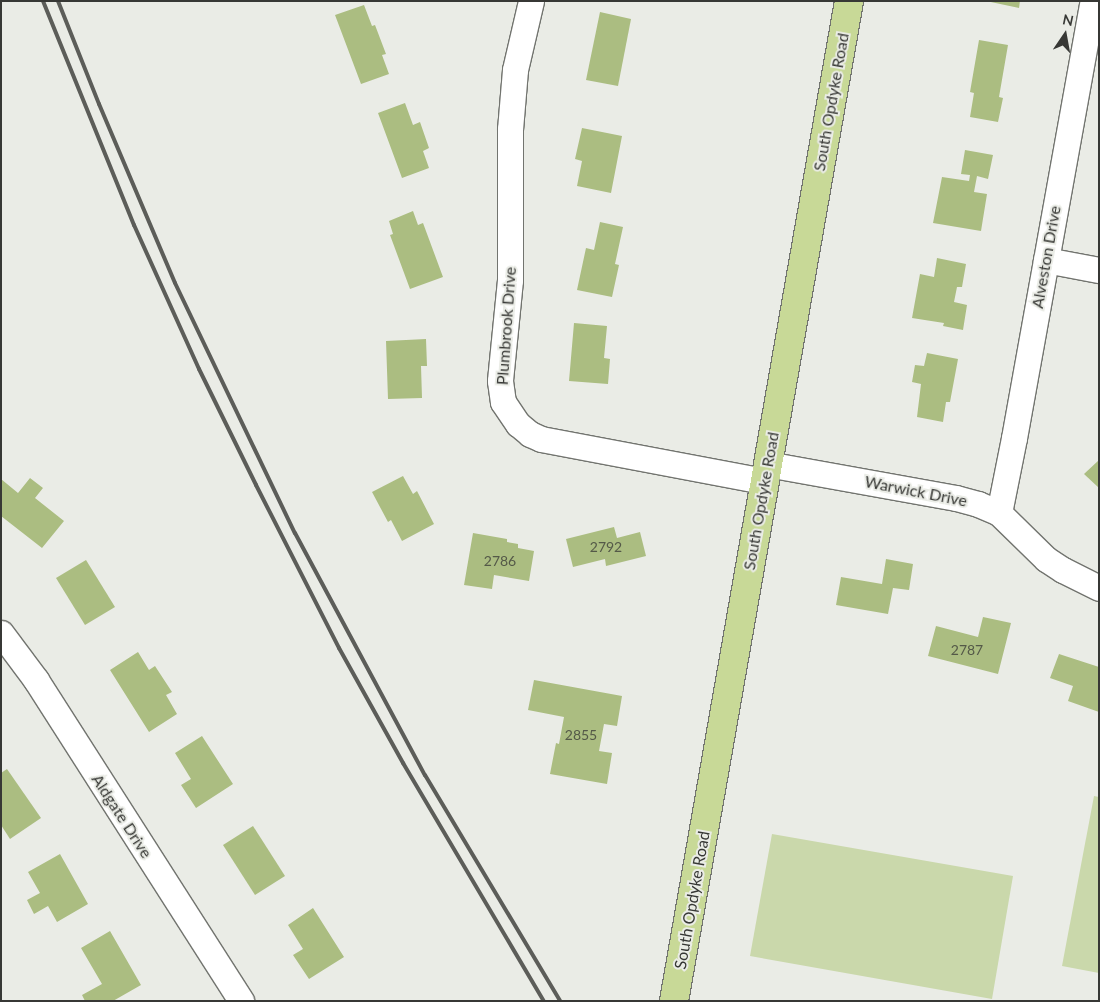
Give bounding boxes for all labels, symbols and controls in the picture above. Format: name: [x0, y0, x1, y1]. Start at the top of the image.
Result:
north arrow: [1040, 10, 1090, 60]
text: N: [1061, 10, 1075, 29]
street label: South Opdyke Road: [809, 31, 853, 173]
street label: Alveston Drive: [1028, 204, 1064, 310]
street label: Plumbrook Drive: [492, 266, 520, 386]
street label: South Opdyke Road: [739, 430, 783, 572]
street label: Warwick Drive: [863, 472, 969, 510]
house number: 2792: [590, 539, 622, 555]
house number: 2786: [484, 553, 516, 569]
house number: 2787: [951, 642, 983, 658]
house number: 2855: [565, 727, 597, 743]
street label: Aldgate Drive: [88, 770, 156, 862]
street label: South Opdyke Road: [670, 829, 714, 971]

